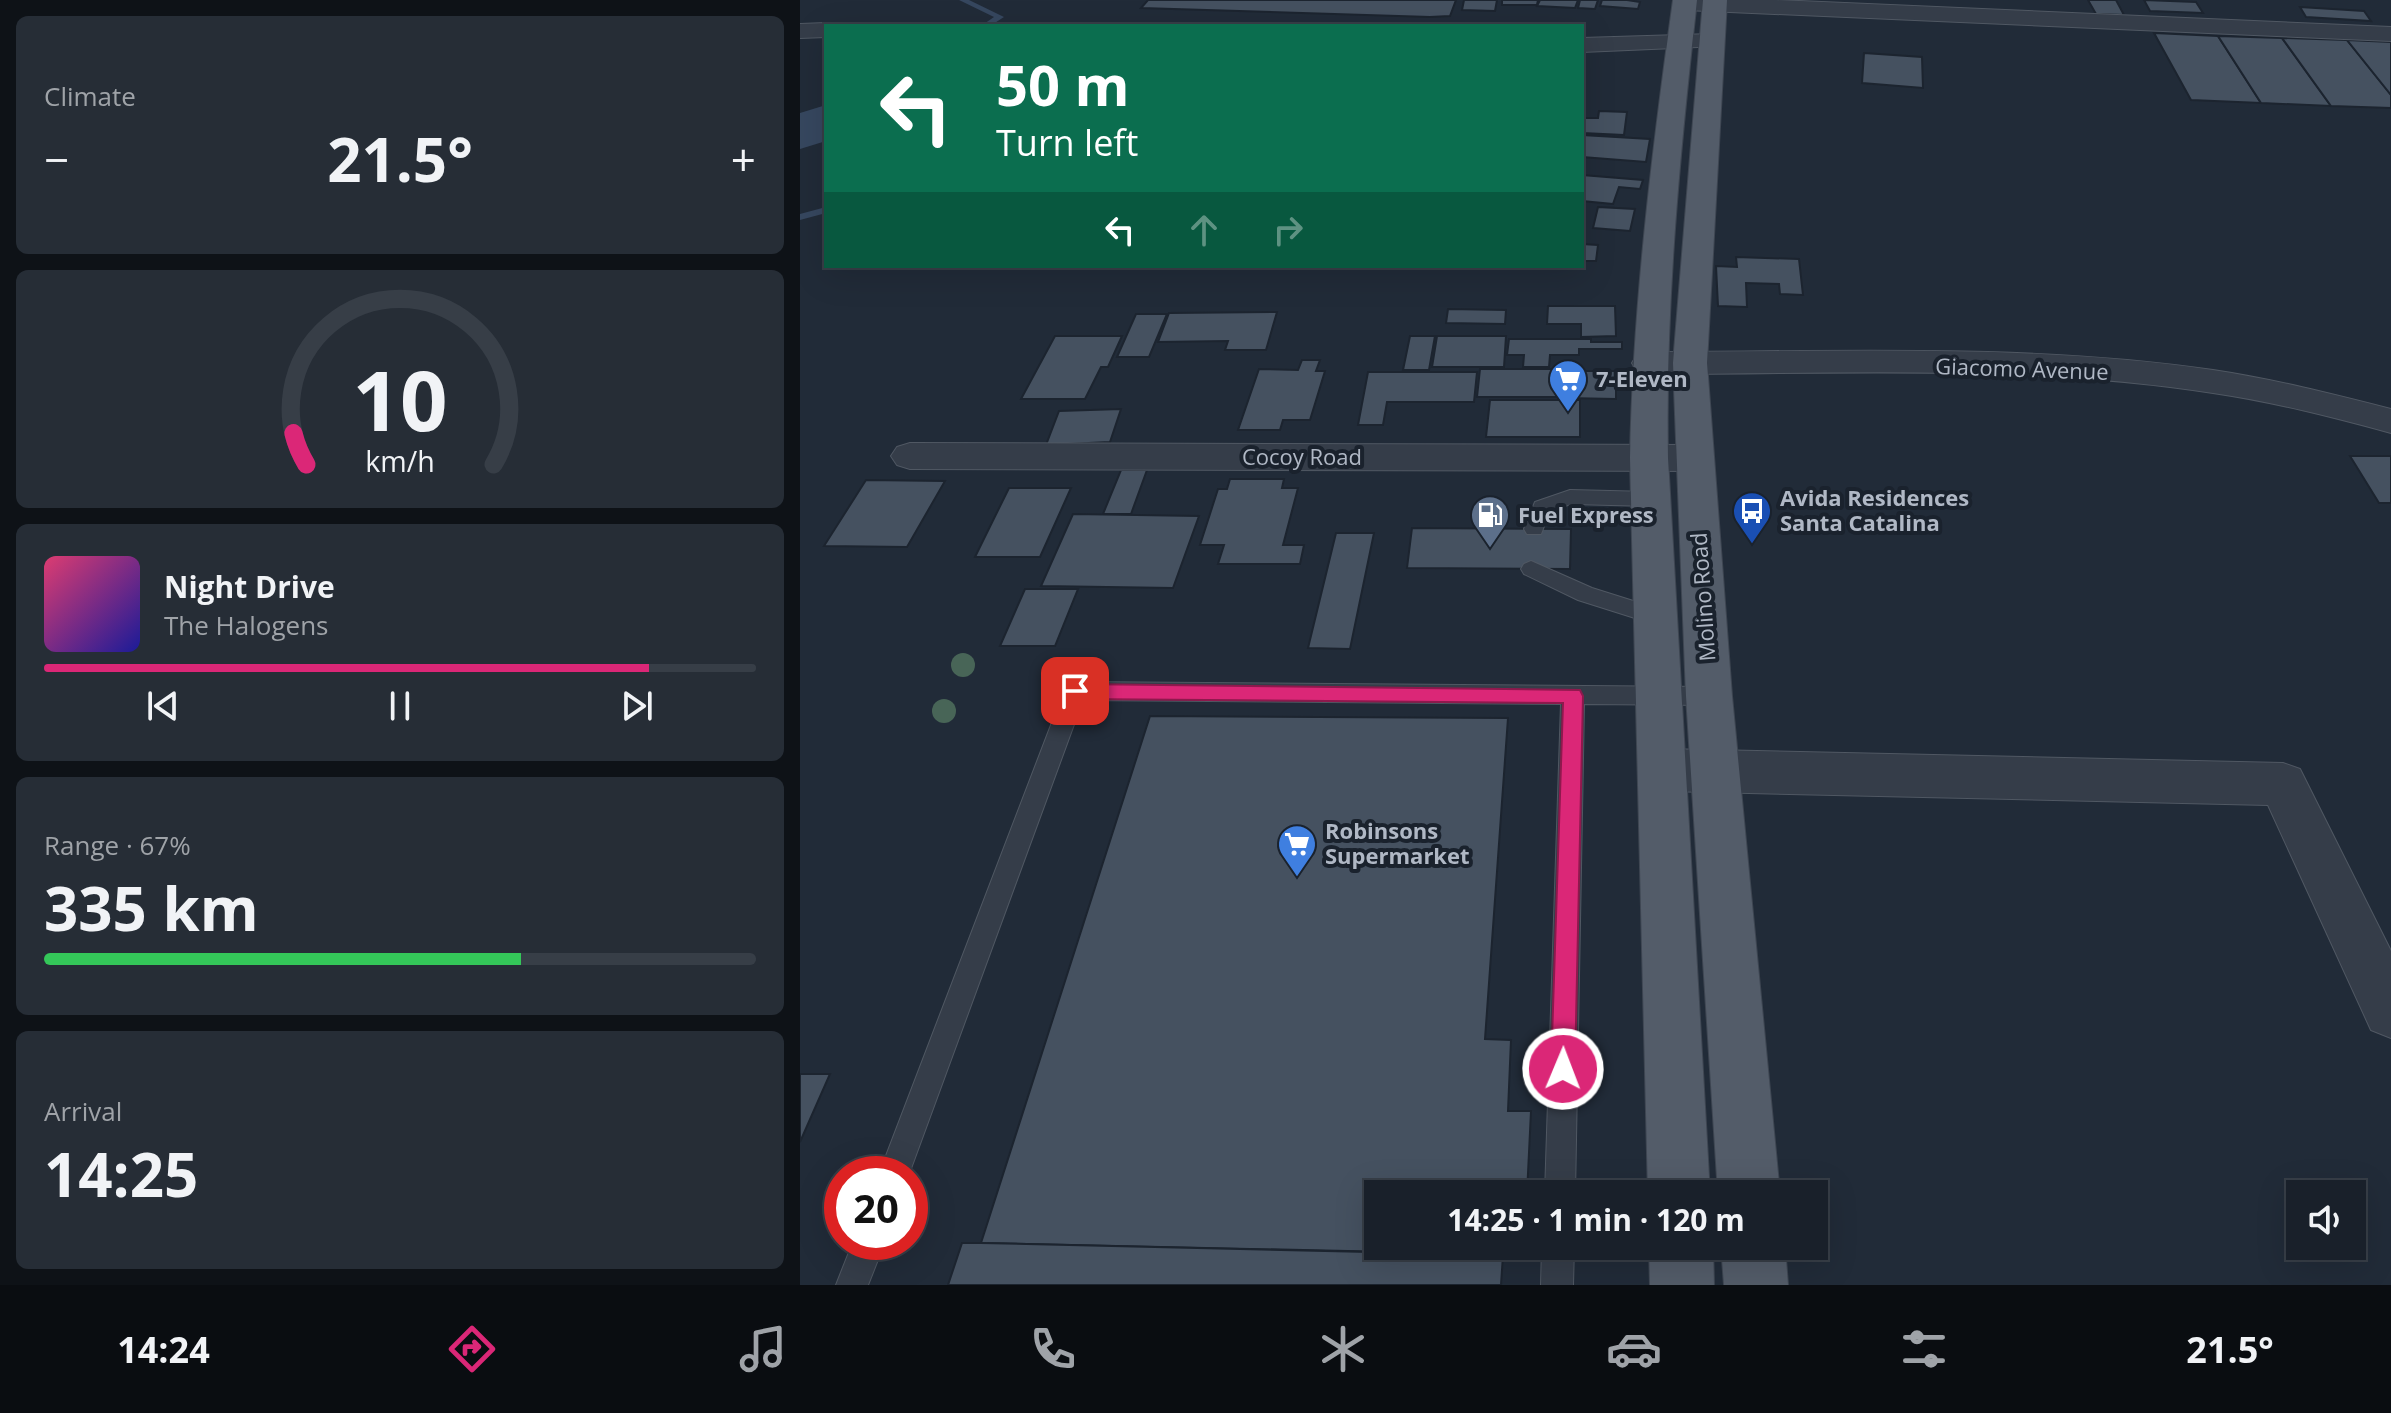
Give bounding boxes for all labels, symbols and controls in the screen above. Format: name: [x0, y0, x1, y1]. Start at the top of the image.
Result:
text: 50 m: [996, 46, 1130, 122]
icon: left: [864, 56, 968, 160]
text: Climate: [44, 78, 136, 114]
text: 21.5°: [327, 118, 473, 200]
text: Turn left: [996, 118, 1138, 167]
text: −: [44, 129, 69, 189]
text: +: [731, 129, 756, 189]
icon: left: [1098, 208, 1142, 252]
icon: ahead: [1182, 208, 1226, 252]
icon: right: [1266, 208, 1310, 252]
text: 10: [352, 341, 448, 454]
street label: Giacomo Avenue: [1935, 350, 2109, 386]
supermarket icon: 7-Eleven: [1547, 358, 1589, 413]
place label: 7-Eleven: [1596, 363, 1688, 393]
text: km/h: [365, 441, 435, 480]
street label: Cocoy Road: [1242, 441, 1362, 471]
place label: Avida Residences Santa Catalina: [1780, 482, 1969, 537]
bus stop icon: Avida Residences Santa Catalina: [1731, 490, 1773, 545]
fuel station icon: Fuel Express: [1469, 494, 1511, 549]
place label: Fuel Express: [1518, 499, 1654, 529]
street label: Molino Road: [1683, 532, 1721, 662]
text: Night Drive: [164, 566, 335, 607]
text: The Halogens: [164, 607, 329, 643]
pin: [1041, 657, 1109, 725]
icon: arrive: [1053, 669, 1097, 713]
icon: previous: [141, 684, 185, 728]
icon: pause: [378, 684, 422, 728]
icon: next: [615, 684, 659, 728]
place label: Robinsons Supermarket: [1325, 815, 1470, 870]
supermarket icon: Robinsons Supermarket: [1276, 823, 1318, 878]
text: Range · 67%: [44, 827, 191, 863]
text: 335 km: [44, 867, 259, 949]
position arrow: [1521, 1027, 1605, 1111]
text: Arrival: [44, 1093, 122, 1129]
text: 14:25: [44, 1133, 198, 1215]
speed limit sign: 20: [824, 1156, 928, 1260]
map controls: [2286, 1180, 2366, 1260]
button: sound: [2286, 1180, 2366, 1260]
text: 14:25 · 1 min · 120 m: [1447, 1199, 1745, 1240]
icon: directions: [444, 1321, 500, 1377]
icon: music: [735, 1321, 791, 1377]
icon: phone: [1025, 1321, 1081, 1377]
icon: climate: [1315, 1321, 1371, 1377]
icon: car: [1606, 1321, 1662, 1377]
icon: filters: [1896, 1321, 1952, 1377]
text: 14:24: [117, 1325, 210, 1374]
text: 21.5°: [2186, 1325, 2274, 1374]

